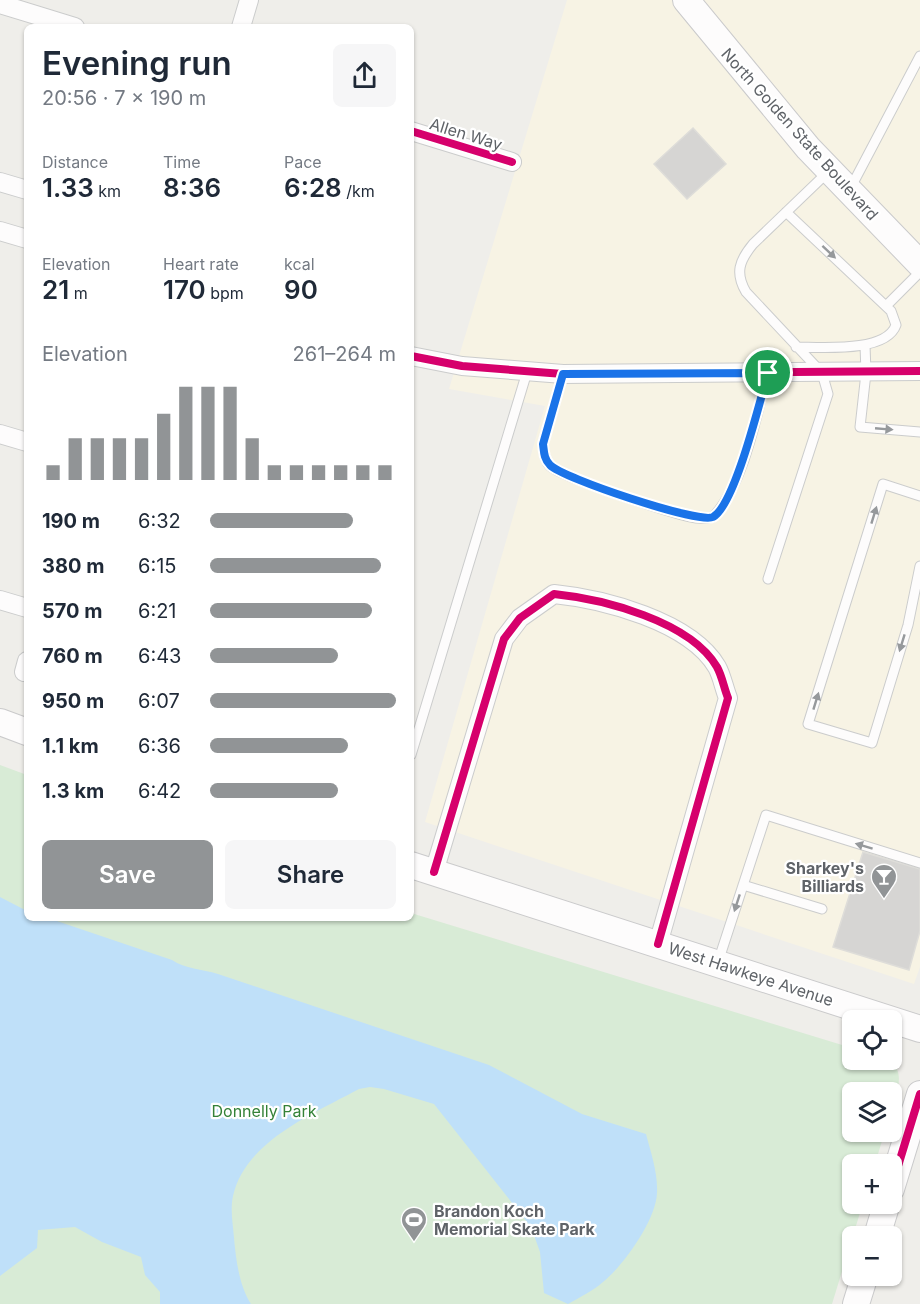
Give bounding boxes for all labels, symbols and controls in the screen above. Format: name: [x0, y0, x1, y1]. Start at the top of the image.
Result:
text: Evening run: [42, 43, 232, 83]
button: share: [333, 44, 396, 107]
street label: North Golden State Boulevard: [717, 44, 883, 224]
text: 20:56 · 7 × 190 m: [42, 86, 206, 110]
street label: Allen Way: [427, 114, 505, 154]
text: Distance: [42, 152, 108, 172]
text: Time: [163, 152, 201, 172]
text: Pace: [284, 152, 322, 172]
text: 1.33: [42, 172, 94, 203]
text: 8:36: [163, 172, 221, 203]
text: 6:28: [284, 172, 342, 203]
text: km: [94, 181, 121, 201]
text: /km: [342, 181, 375, 201]
one-way arrow: [821, 245, 836, 259]
text: Elevation: [42, 254, 111, 274]
text: Heart rate: [163, 254, 239, 274]
text: kcal: [284, 254, 315, 274]
text: 21: [42, 274, 69, 305]
text: 170: [163, 274, 206, 305]
text: 90: [284, 274, 318, 305]
text: m: [69, 283, 88, 303]
text: bpm: [206, 283, 244, 303]
text: Elevation: [42, 342, 128, 366]
text: 261–264 m: [293, 342, 396, 366]
pin: [742, 347, 793, 398]
icon: arrive: [751, 356, 784, 389]
one-way arrow: [874, 424, 893, 434]
one-way arrow: [870, 506, 879, 524]
text: 190 m: [42, 509, 100, 533]
text: 6:32: [138, 509, 181, 533]
text: 380 m: [42, 554, 104, 578]
text: 6:15: [138, 554, 176, 578]
text: 570 m: [42, 599, 103, 623]
text: 6:21: [138, 599, 177, 623]
one-way arrow: [897, 634, 906, 652]
text: 760 m: [42, 644, 103, 668]
text: 6:43: [138, 644, 181, 668]
text: 950 m: [42, 689, 104, 713]
text: 6:07: [138, 689, 180, 713]
one-way arrow: [812, 692, 821, 710]
text: 1.1 km: [42, 734, 99, 758]
text: 6:36: [138, 734, 181, 758]
text: 1.3 km: [42, 779, 104, 803]
text: 6:42: [138, 779, 181, 803]
button: Save: [42, 840, 213, 909]
button: Share: [225, 840, 396, 909]
one-way arrow: [855, 840, 873, 850]
place label: Sharkey's Billiards: [785, 858, 864, 896]
bar icon: Sharkey's Billiards: [869, 862, 899, 900]
one-way arrow: [732, 894, 741, 912]
street label: West Hawkeye Avenue: [666, 938, 836, 1010]
map controls: [842, 1010, 902, 1286]
button: locate: [842, 1010, 902, 1070]
button: layers: [842, 1082, 902, 1142]
park label: Donnelly Park: [212, 1101, 317, 1121]
button: +: [842, 1154, 902, 1214]
place label: Brandon Koch Memorial Skate Park: [434, 1201, 596, 1239]
sports icon: Brandon Koch Memorial Skate Park: [399, 1205, 429, 1243]
button: −: [842, 1226, 902, 1286]

